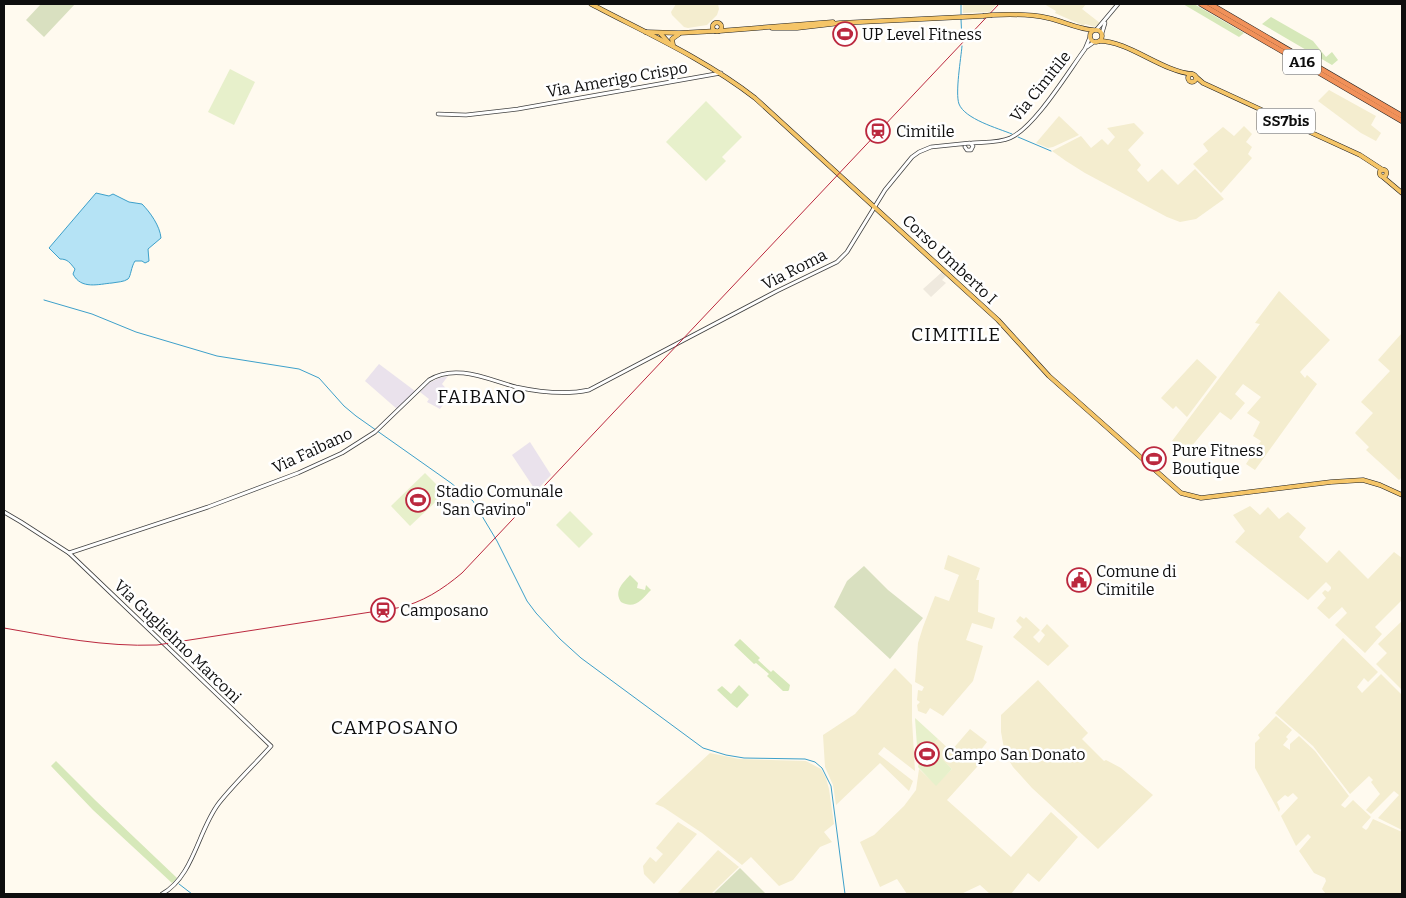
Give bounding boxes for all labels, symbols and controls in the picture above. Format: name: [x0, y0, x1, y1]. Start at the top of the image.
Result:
sports icon: UP Level Fitness: [832, 21, 858, 47]
place label: UP Level Fitness: [862, 25, 982, 44]
street label: Via Cimitile: [1006, 47, 1075, 125]
road number: A16: [1283, 50, 1321, 74]
street label: Via Amerigo Crispo: [545, 58, 689, 101]
road number: SS7bis: [1257, 108, 1315, 134]
station icon: Cimitile: [865, 118, 891, 144]
place label: Cimitile: [896, 122, 955, 141]
street label: Corso Umberto I: [899, 211, 1001, 308]
street label: Via Roma: [759, 245, 830, 294]
district label: CIMITILE: [911, 323, 1001, 346]
district label: FAIBANO: [437, 385, 527, 408]
street label: Via Faibano: [269, 424, 355, 477]
place label: Pure Fitness Boutique: [1172, 441, 1263, 478]
sports icon: Pure Fitness Boutique: [1141, 446, 1167, 472]
place label: Stadio Comunale "San Gavino": [436, 482, 563, 519]
sports icon: Stadio Comunale "San Gavino": [405, 487, 431, 513]
place label: Comune di Cimitile: [1096, 562, 1177, 599]
public building icon: Comune di Cimitile: [1066, 567, 1092, 593]
street label: Via Guglielmo Marconi: [110, 576, 245, 707]
station icon: Camposano: [370, 597, 396, 623]
place label: Camposano: [400, 601, 488, 620]
district label: CAMPOSANO: [331, 716, 459, 739]
sports icon: Campo San Donato: [914, 741, 940, 767]
place label: Campo San Donato: [944, 745, 1086, 764]

